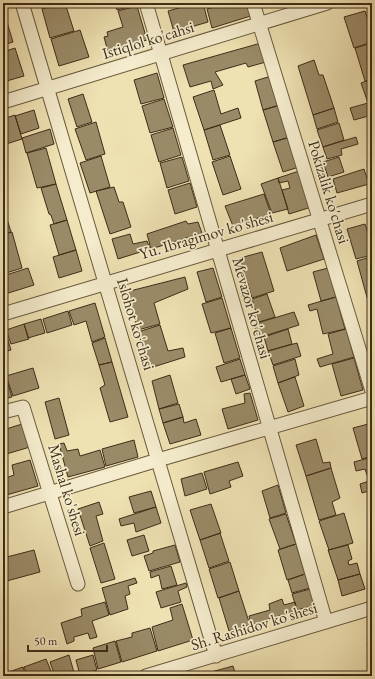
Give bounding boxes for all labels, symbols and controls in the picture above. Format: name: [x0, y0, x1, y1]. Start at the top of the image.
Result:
street label: Istiqlol ko'cahsi: [99, 16, 197, 64]
street label: Pokizalik ko'chasi: [303, 138, 355, 246]
street label: Yu. Ibragimov ko'shesi: [137, 206, 276, 264]
street label: Mevazor ko'chasi: [228, 255, 277, 361]
street label: Islohot ko'chasi: [112, 275, 160, 373]
street label: Mashal ko'shesi: [43, 442, 91, 538]
street label: Sh. Rashidov ko'shesi: [188, 597, 320, 655]
scale bar: [28, 627, 107, 653]
text: 50 m: [34, 633, 58, 649]

